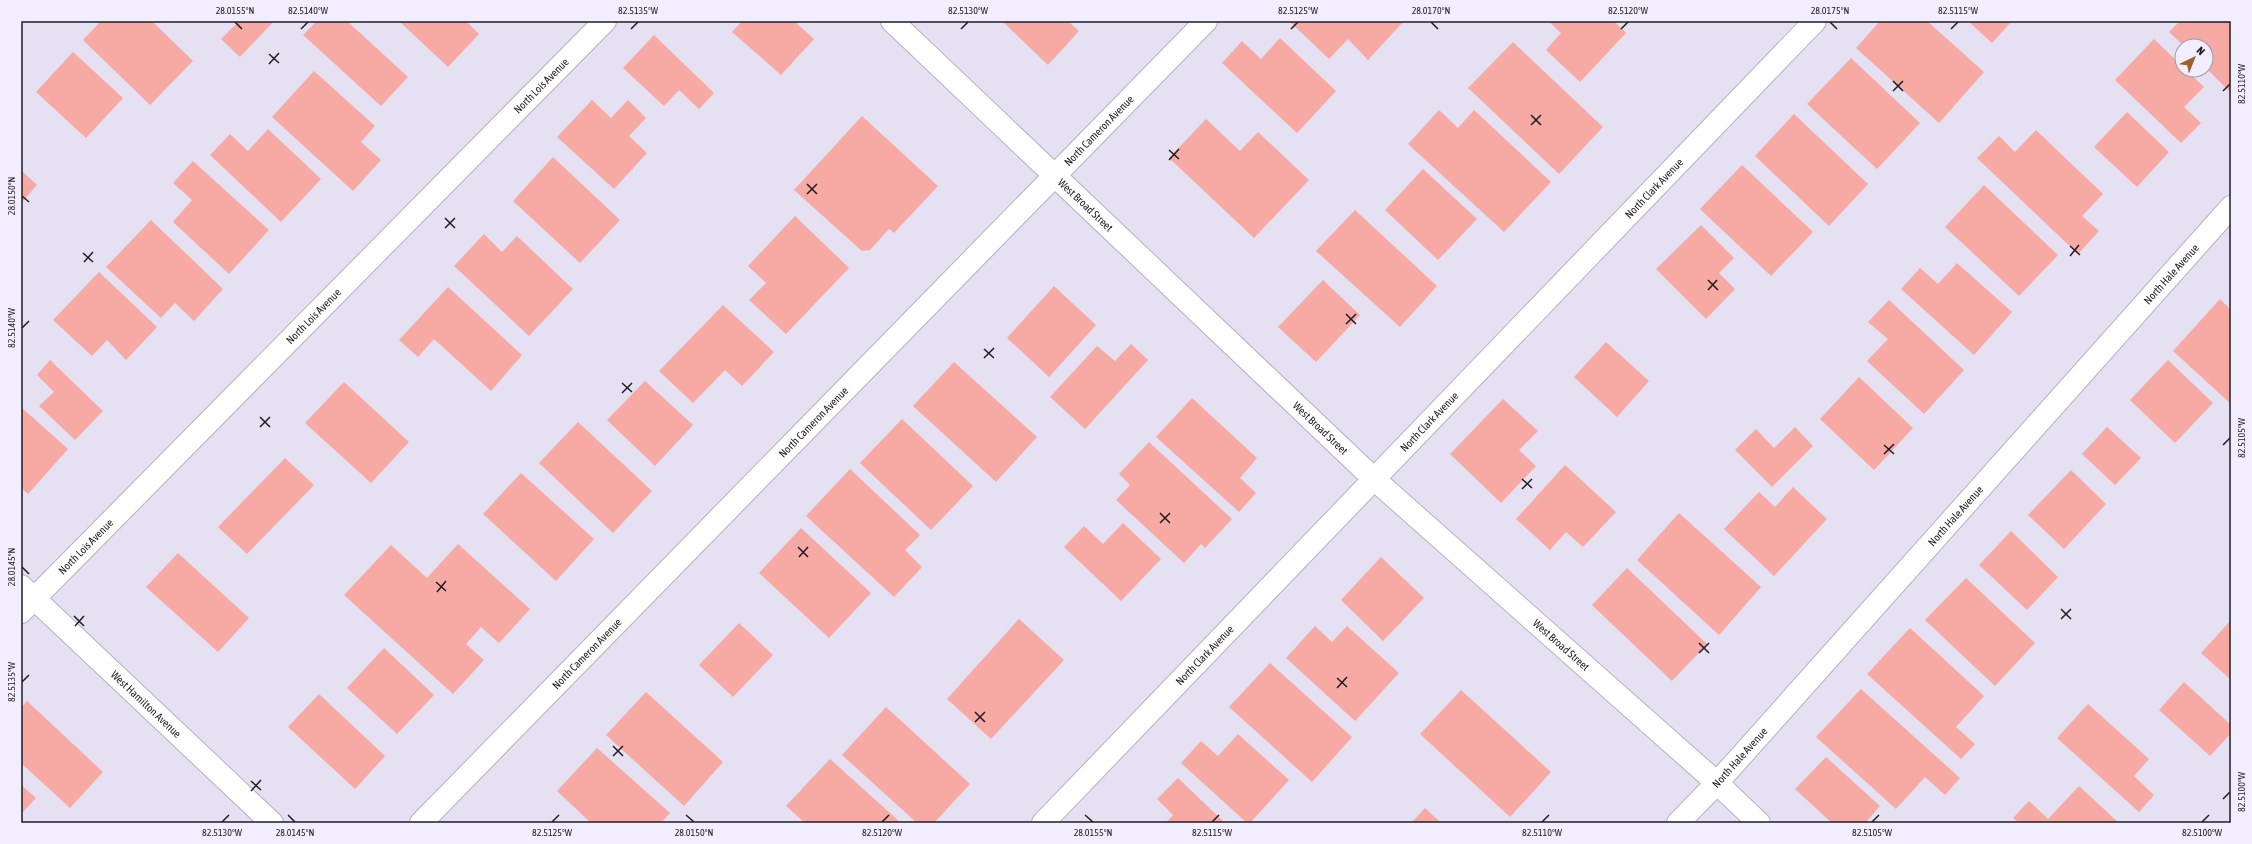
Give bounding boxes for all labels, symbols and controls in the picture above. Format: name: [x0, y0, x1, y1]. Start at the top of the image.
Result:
text: 28.0155°N: [216, 5, 254, 16]
text: 82.5140°W: [288, 5, 329, 16]
text: 82.5135°W: [618, 5, 659, 16]
text: 82.5130°W: [948, 5, 989, 16]
text: 82.5125°W: [1278, 5, 1319, 16]
text: 28.0170°N: [1412, 5, 1450, 16]
text: 82.5120°W: [1608, 5, 1649, 16]
text: 28.0175°N: [1811, 5, 1849, 16]
text: 82.5115°W: [1938, 5, 1979, 16]
north arrow: [2174, 38, 2214, 78]
text: N: [2194, 44, 2207, 57]
street label: North Lois Avenue: [511, 56, 571, 116]
text: 82.5110°W: [2236, 63, 2247, 104]
street label: North Cameron Avenue: [1062, 93, 1136, 168]
street label: North Clark Avenue: [1623, 156, 1685, 221]
street label: West Broad Street: [1056, 176, 1115, 234]
text: 28.0150°N: [6, 177, 17, 215]
street label: North Hale Avenue: [2141, 242, 2201, 306]
street label: North Lois Avenue: [284, 286, 343, 346]
text: 82.5140°W: [6, 307, 17, 348]
street label: North Cameron Avenue: [776, 384, 850, 460]
street label: North Clark Avenue: [1398, 389, 1461, 454]
street label: West Broad Street: [1291, 399, 1350, 457]
text: 82.5105°W: [2236, 417, 2247, 458]
street label: North Hale Avenue: [1926, 483, 1985, 548]
street label: North Lois Avenue: [56, 516, 115, 577]
text: 28.0145°N: [6, 548, 17, 586]
street label: North Cameron Avenue: [550, 616, 624, 691]
street label: West Broad Street: [1531, 617, 1592, 673]
street label: North Clark Avenue: [1173, 623, 1236, 687]
text: 82.5135°W: [6, 661, 17, 702]
street label: West Hamilton Avenue: [109, 668, 184, 740]
street label: North Hale Avenue: [1710, 725, 1770, 790]
text: 82.5100°W: [2236, 771, 2247, 812]
text: 82.5130°W: [202, 827, 243, 838]
text: 28.0145°N: [276, 827, 314, 838]
text: 82.5125°W: [532, 827, 573, 838]
text: 28.0150°N: [675, 827, 713, 838]
text: 82.5120°W: [862, 827, 903, 838]
text: 28.0155°N: [1074, 827, 1112, 838]
text: 82.5115°W: [1192, 827, 1233, 838]
text: 82.5110°W: [1522, 827, 1563, 838]
text: 82.5105°W: [1852, 827, 1893, 838]
text: 82.5100°W: [2182, 827, 2223, 838]

